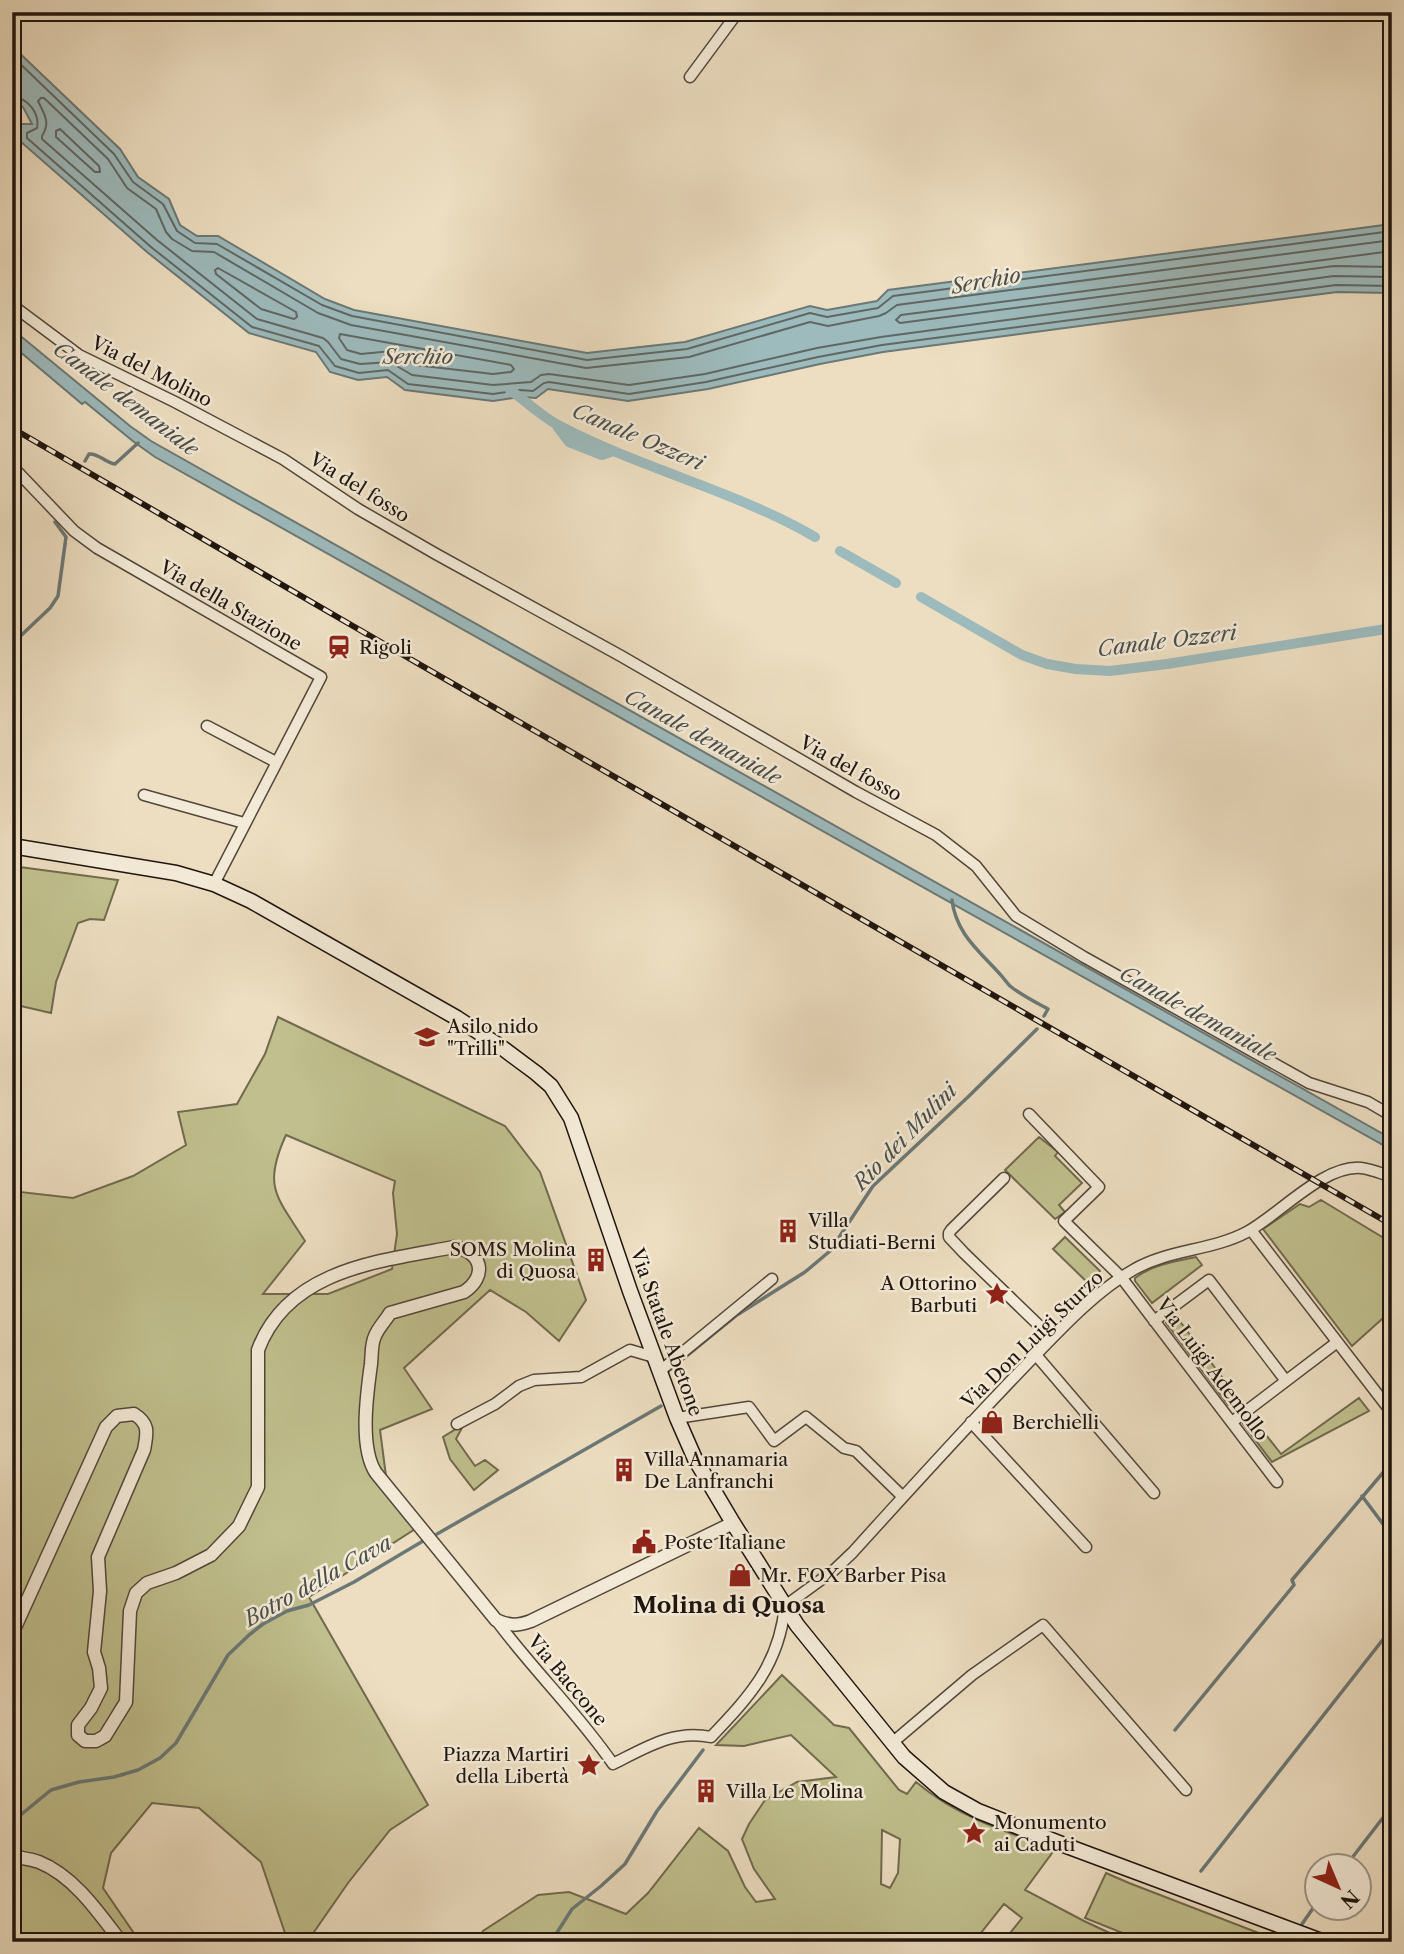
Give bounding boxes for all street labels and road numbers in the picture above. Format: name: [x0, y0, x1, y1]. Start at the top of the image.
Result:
street label: Via del Molino: [87, 331, 216, 412]
street label: Via del fosso: [305, 447, 414, 527]
street label: Via della Stazione: [155, 555, 306, 656]
street label: Via del fosso: [795, 730, 906, 806]
street label: Via Statale Abetone: [625, 1244, 708, 1419]
street label: Via Don Luigi Sturzo: [956, 1266, 1108, 1414]
street label: Via Luigi Ademollo: [1151, 1293, 1274, 1445]
street label: Via Baccone: [522, 1629, 612, 1731]

